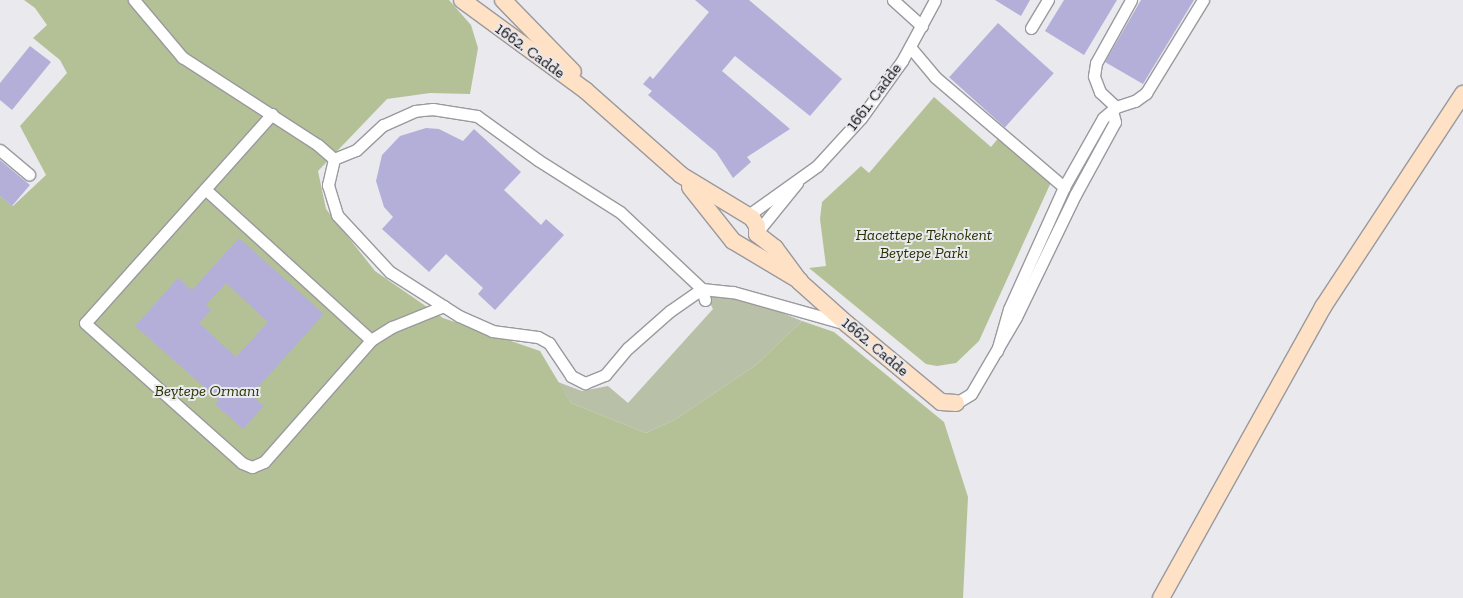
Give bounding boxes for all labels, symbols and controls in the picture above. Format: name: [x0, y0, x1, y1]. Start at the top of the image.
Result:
street label: 1662. Cadde: [491, 19, 569, 83]
street label: 1661. Cadde: [842, 59, 906, 135]
park label: Hacettepe Teknokent Beytepe Parkı: [856, 225, 992, 263]
street label: 1662. Cadde: [838, 313, 912, 381]
park label: Beytepe Ormanı: [154, 381, 260, 401]

